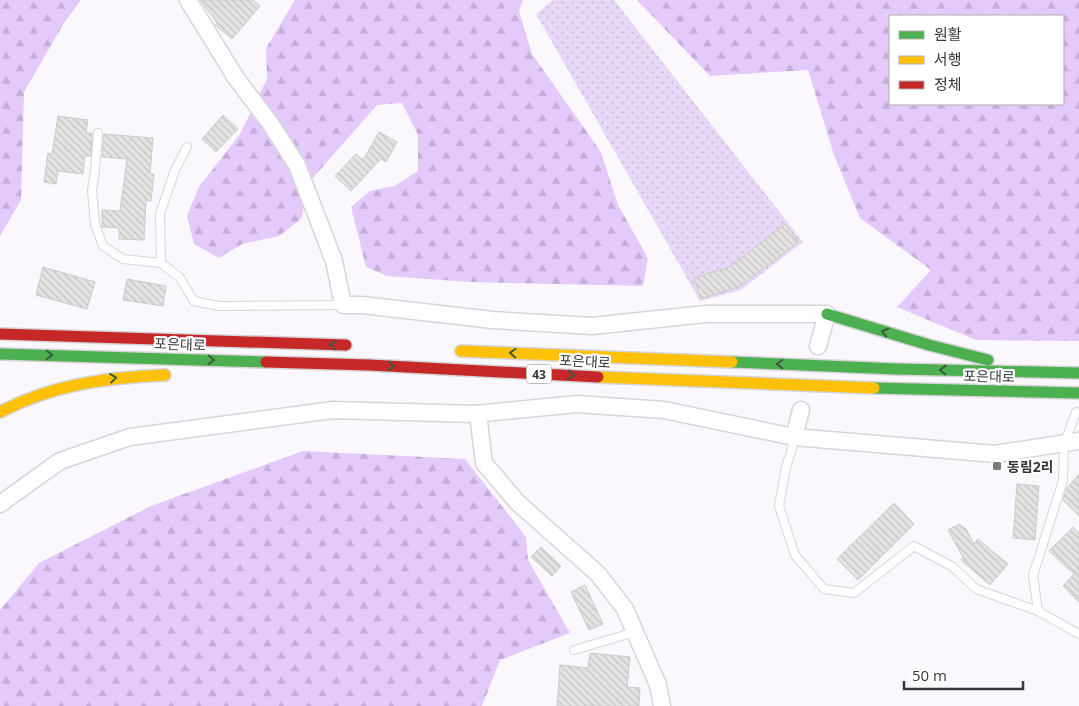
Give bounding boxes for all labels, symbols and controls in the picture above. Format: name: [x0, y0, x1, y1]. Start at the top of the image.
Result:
legend: [889, 15, 1064, 105]
text: 원활: [934, 24, 962, 44]
text: 서행: [934, 49, 962, 69]
text: 정체: [934, 74, 962, 94]
one-way arrow: [881, 327, 889, 337]
street label: 포은대로: [154, 334, 206, 354]
one-way arrow: [329, 340, 337, 350]
one-way arrow: [509, 348, 516, 358]
one-way arrow: [45, 350, 53, 361]
street label: 포은대로: [559, 350, 611, 372]
one-way arrow: [208, 355, 215, 365]
one-way arrow: [776, 359, 784, 370]
one-way arrow: [388, 361, 395, 371]
road number: 43: [526, 364, 552, 384]
one-way arrow: [939, 365, 946, 375]
street label: 포은대로: [963, 366, 1015, 386]
one-way arrow: [567, 370, 575, 381]
one-way arrow: [109, 373, 117, 384]
place label: 동림2리: [1007, 457, 1054, 476]
marker: 동림2리: [991, 460, 1003, 472]
scale bar: [904, 658, 1023, 690]
text: 50 m: [912, 665, 947, 685]

